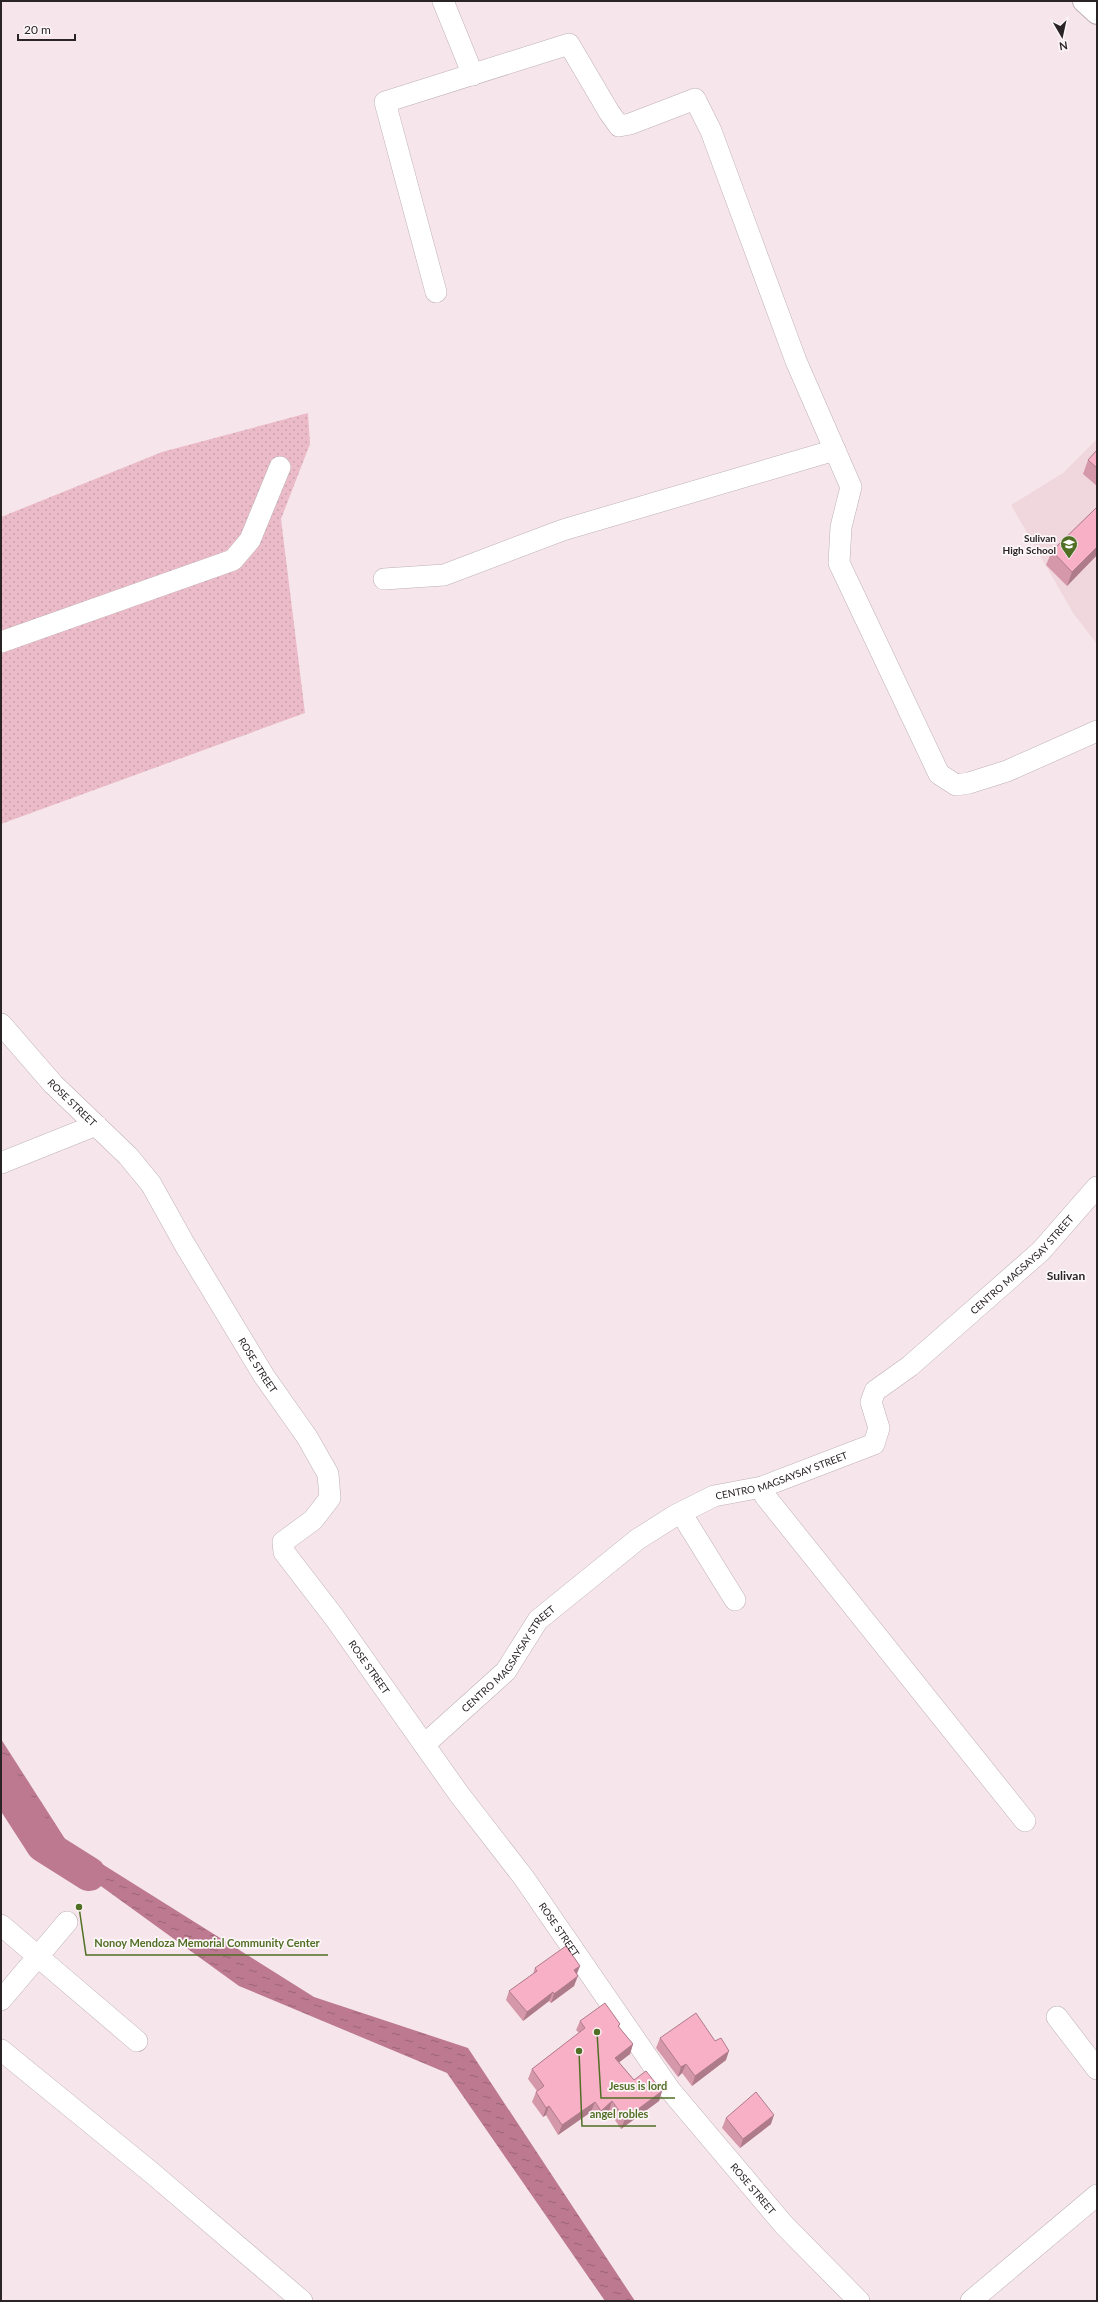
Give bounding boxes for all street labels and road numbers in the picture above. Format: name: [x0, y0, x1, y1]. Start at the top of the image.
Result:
street label: ROSE STREET: [45, 1076, 99, 1129]
street label: CENTRO MAGSAYSAY STREET: [968, 1212, 1076, 1316]
street label: ROSE STREET: [236, 1335, 280, 1395]
street label: CENTRO MAGSAYSAY STREET: [714, 1449, 849, 1502]
street label: CENTRO MAGSAYSAY STREET: [459, 1603, 557, 1714]
street label: ROSE STREET: [346, 1638, 392, 1696]
street label: ROSE STREET: [537, 1900, 582, 1959]
street label: ROSE STREET: [728, 2161, 778, 2217]

